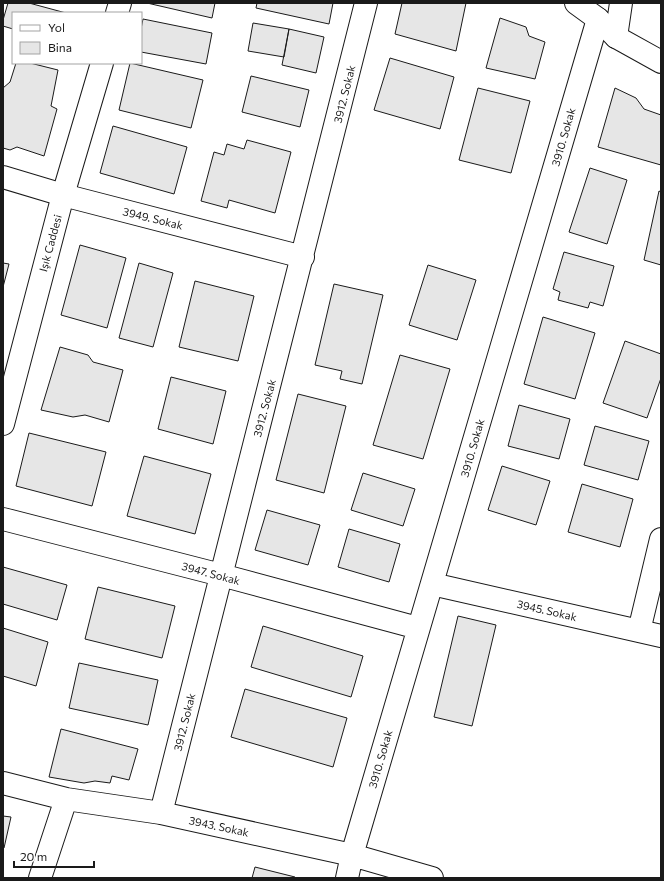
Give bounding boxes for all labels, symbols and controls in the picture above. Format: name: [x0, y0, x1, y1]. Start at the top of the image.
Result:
legend: [12, 12, 142, 64]
text: Yol: [48, 20, 65, 34]
text: Bina: [48, 40, 72, 54]
street label: 3912. Sokak: [331, 64, 357, 124]
street label: 3910. Sokak: [548, 106, 578, 168]
street label: 3949. Sokak: [122, 204, 184, 232]
street label: Işık Caddesi: [36, 213, 64, 273]
street label: 3912. Sokak: [250, 378, 278, 438]
street label: 3910. Sokak: [457, 417, 487, 479]
street label: 3947. Sokak: [180, 559, 242, 587]
street label: 3945. Sokak: [516, 597, 578, 623]
street label: 3912. Sokak: [171, 692, 197, 752]
street label: 3910. Sokak: [365, 728, 395, 790]
street label: 3943. Sokak: [188, 813, 250, 839]
scale bar: [14, 843, 94, 869]
text: 20 m: [20, 849, 47, 863]

